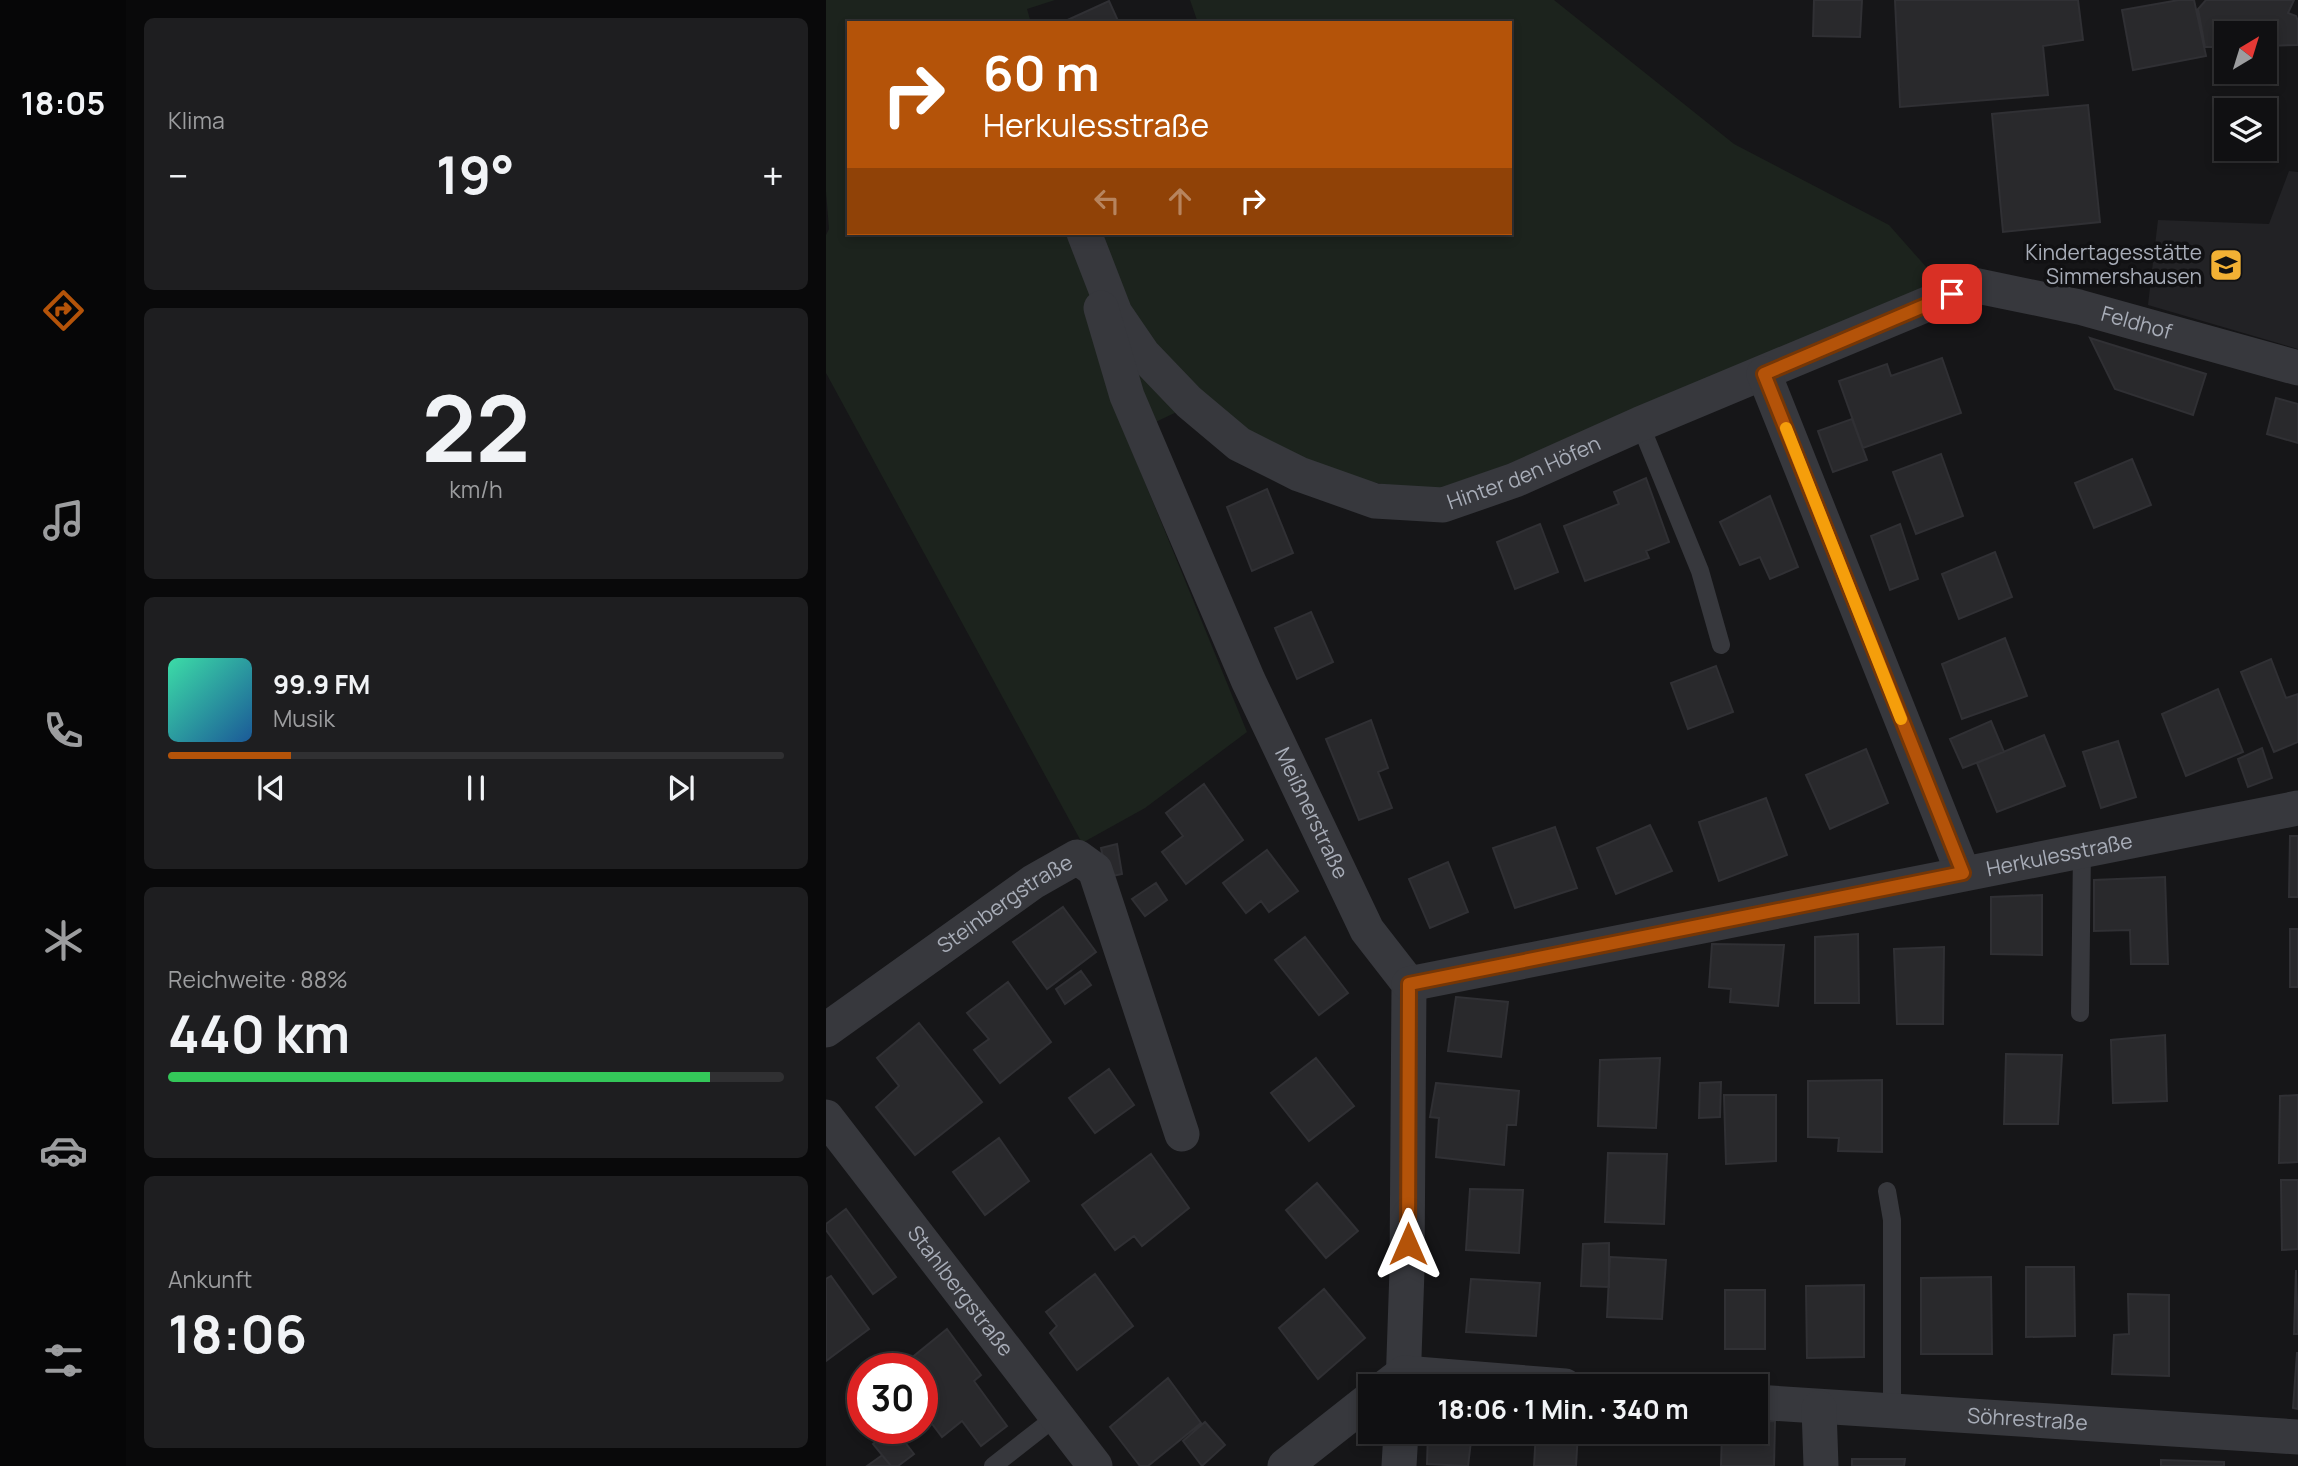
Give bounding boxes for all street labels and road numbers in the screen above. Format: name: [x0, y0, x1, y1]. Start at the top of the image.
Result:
street label: Feldhof: [2098, 299, 2176, 345]
street label: Hinter den Höfen: [1443, 429, 1605, 516]
street label: Meißnerstraße: [1269, 742, 1356, 883]
street label: Herkulesstraße: [1984, 826, 2135, 882]
street label: Steinbergstraße: [931, 847, 1077, 959]
street label: Stahlbergstraße: [902, 1220, 1020, 1362]
street label: Söhrestraße: [1966, 1401, 2089, 1436]

